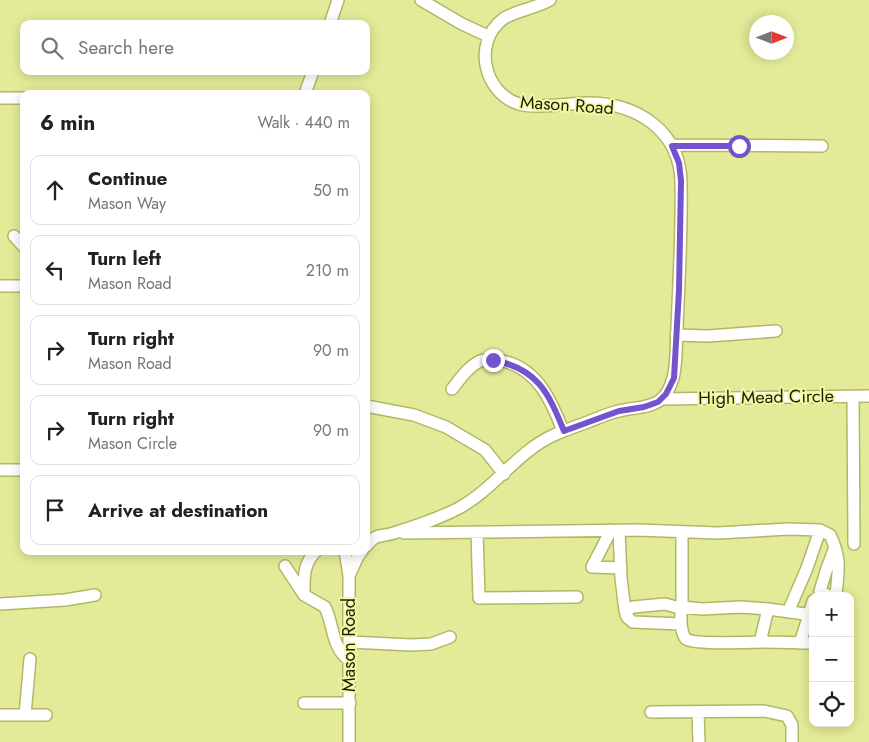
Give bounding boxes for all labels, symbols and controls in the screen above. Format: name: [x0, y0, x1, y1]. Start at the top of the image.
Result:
north arrow: [749, 15, 794, 60]
search box: [20, 20, 370, 75]
icon: search: [38, 34, 66, 62]
text: Search here: [78, 34, 174, 61]
street label: Mason Road: [519, 89, 615, 121]
text: 6 min: [40, 108, 95, 138]
text: Walk · 440 m: [257, 111, 350, 134]
route start: [728, 135, 751, 158]
text: Continue: [88, 165, 167, 192]
icon: ahead: [41, 176, 69, 204]
text: 50 m: [313, 179, 349, 202]
text: Mason Way: [88, 192, 166, 215]
text: Turn left: [88, 245, 161, 272]
icon: left: [41, 256, 69, 284]
text: 210 m: [306, 259, 349, 282]
text: Mason Road: [88, 272, 172, 295]
text: Turn right: [88, 325, 174, 352]
icon: right: [41, 336, 69, 364]
text: 90 m: [313, 339, 349, 362]
route end: [482, 349, 505, 372]
text: Mason Road: [88, 352, 172, 375]
street label: High Mead Circle: [698, 383, 834, 411]
text: Turn right: [88, 405, 174, 432]
icon: right: [41, 416, 69, 444]
text: 90 m: [313, 419, 349, 442]
text: Mason Circle: [88, 432, 177, 455]
icon: arrive: [41, 496, 69, 524]
text: Arrive at destination: [88, 497, 268, 524]
map controls: [809, 592, 854, 727]
button: +: [809, 592, 854, 637]
street label: Mason Road: [336, 598, 362, 692]
button: −: [809, 637, 854, 682]
button: locate: [809, 682, 854, 727]

